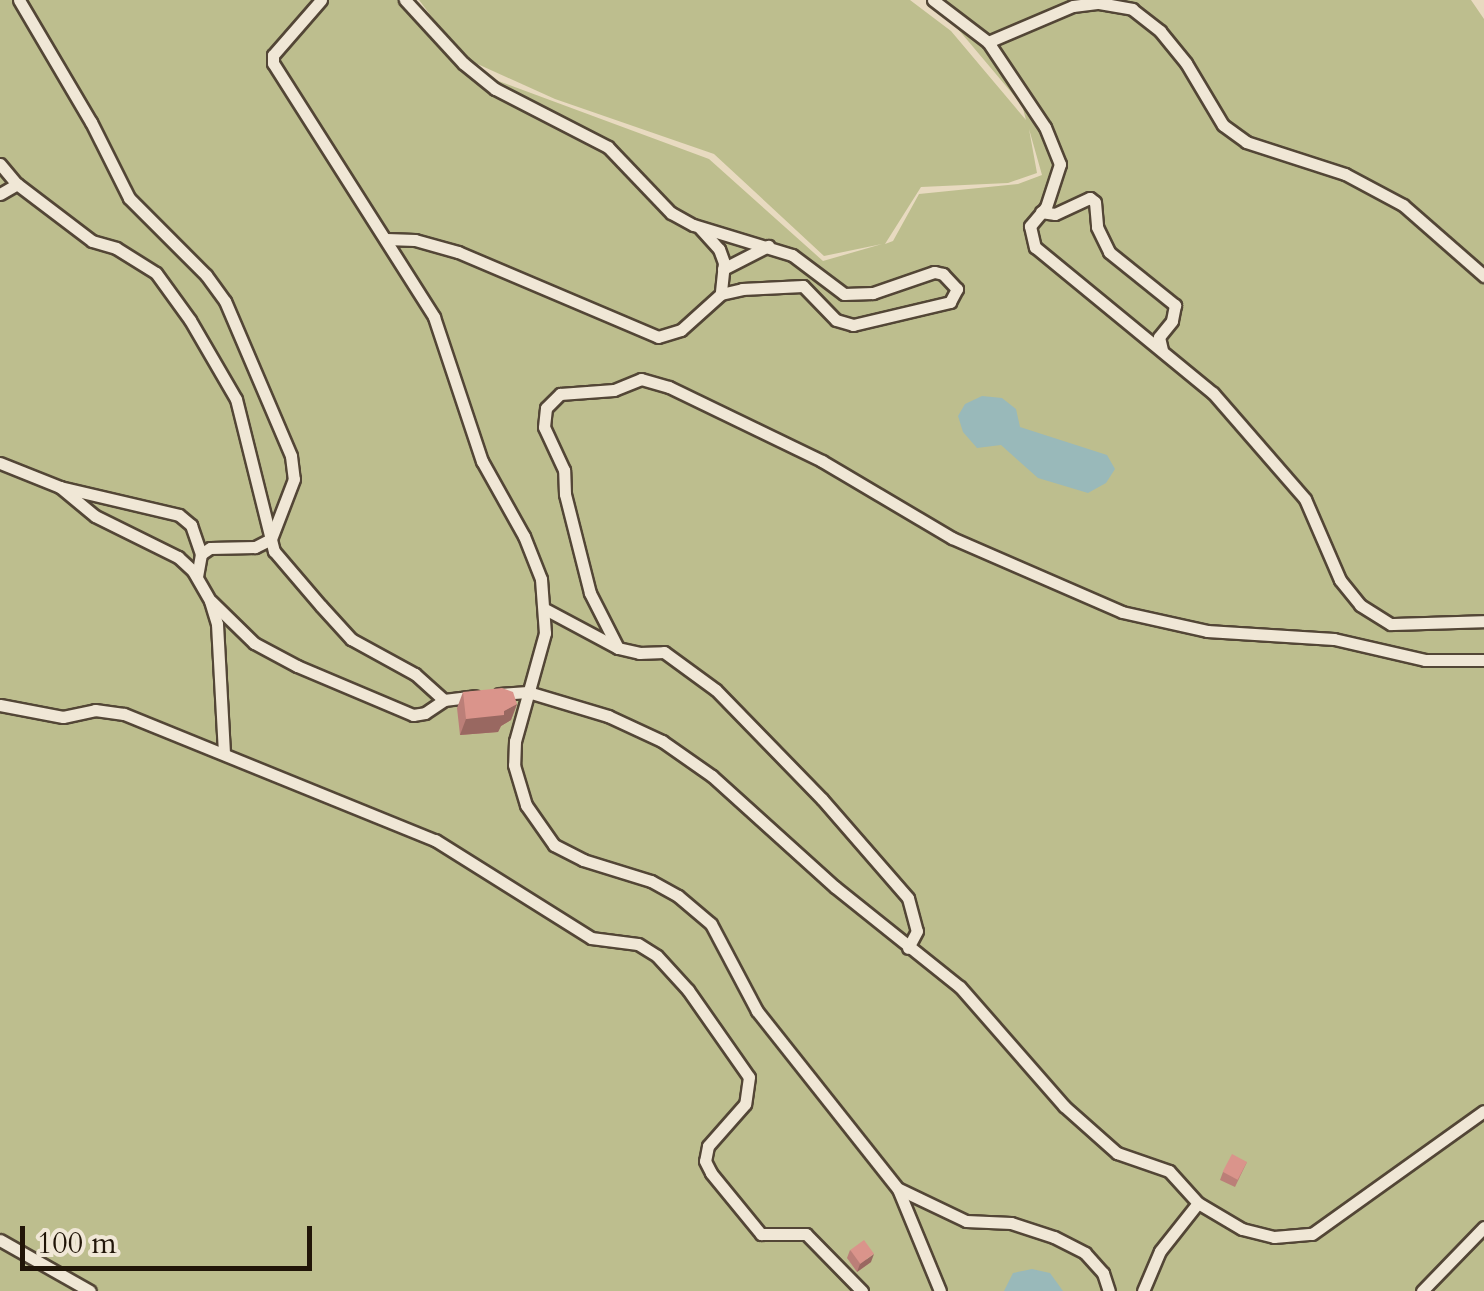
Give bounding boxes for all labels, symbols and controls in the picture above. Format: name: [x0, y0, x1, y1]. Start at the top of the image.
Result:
scale bar: [25, 1206, 318, 1268]
text: 100 m: [37, 1223, 117, 1264]

